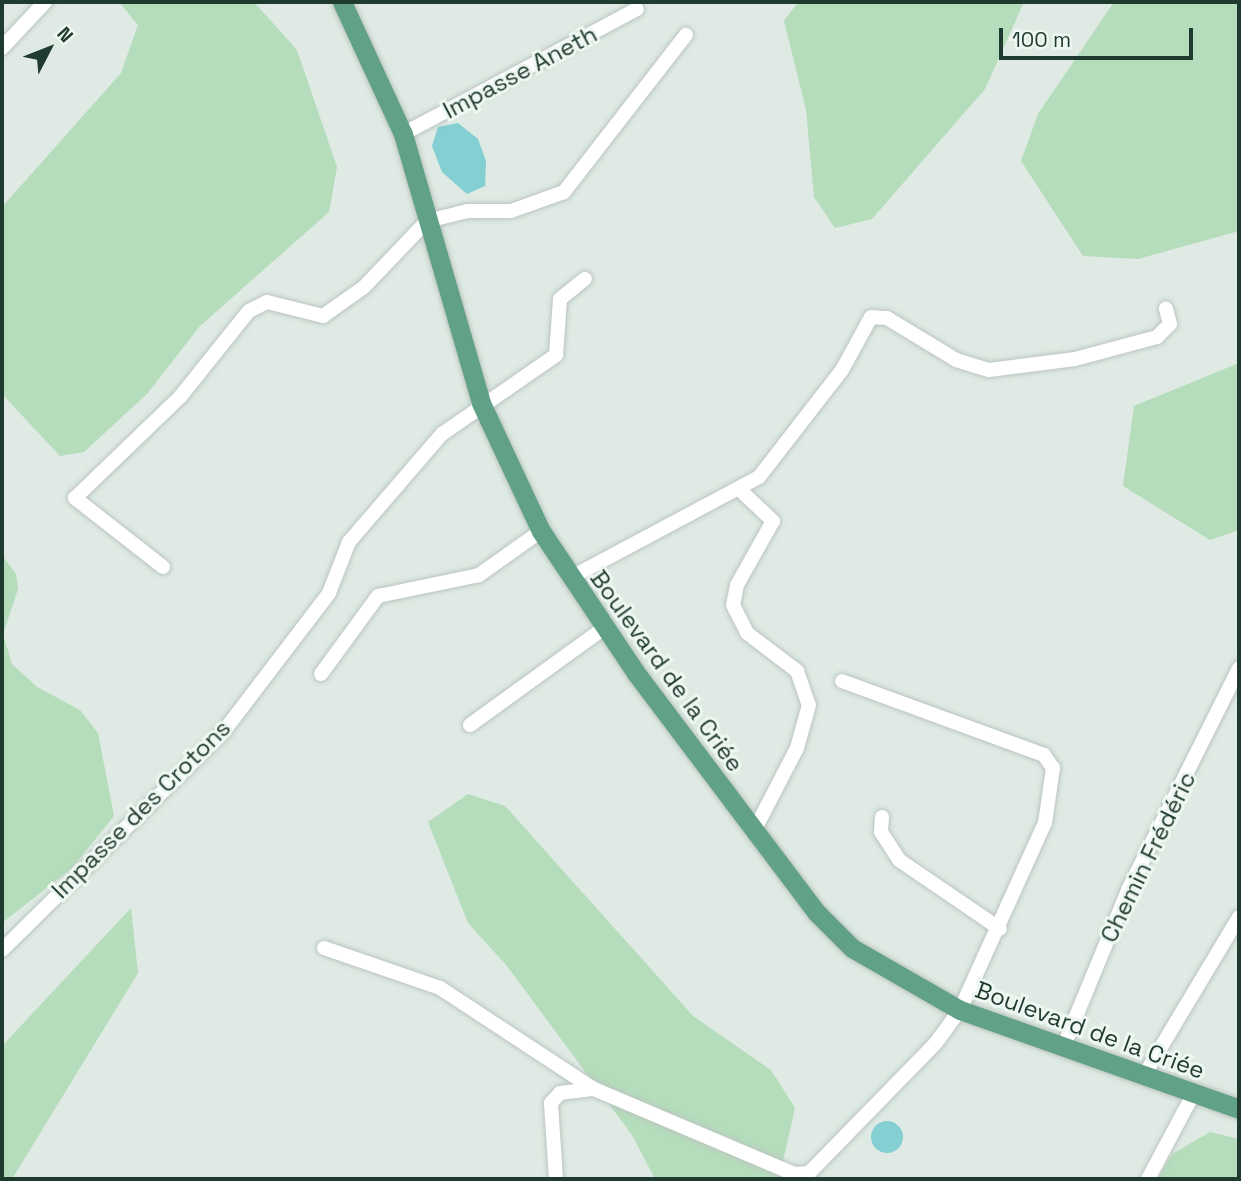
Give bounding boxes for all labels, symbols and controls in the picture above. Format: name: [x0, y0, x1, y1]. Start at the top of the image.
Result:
north arrow: [14, 14, 84, 84]
scale bar: [1003, 14, 1197, 58]
street label: Impasse Aneth: [438, 19, 602, 125]
text: N: [51, 22, 79, 48]
text: 100 m: [1012, 26, 1071, 53]
street label: Boulevard de la Criée: [584, 565, 750, 777]
street label: Impasse des Crotons: [46, 714, 236, 904]
street label: Chemin Frédéric: [1094, 767, 1202, 947]
street label: Boulevard de la Criée: [971, 975, 1209, 1085]

